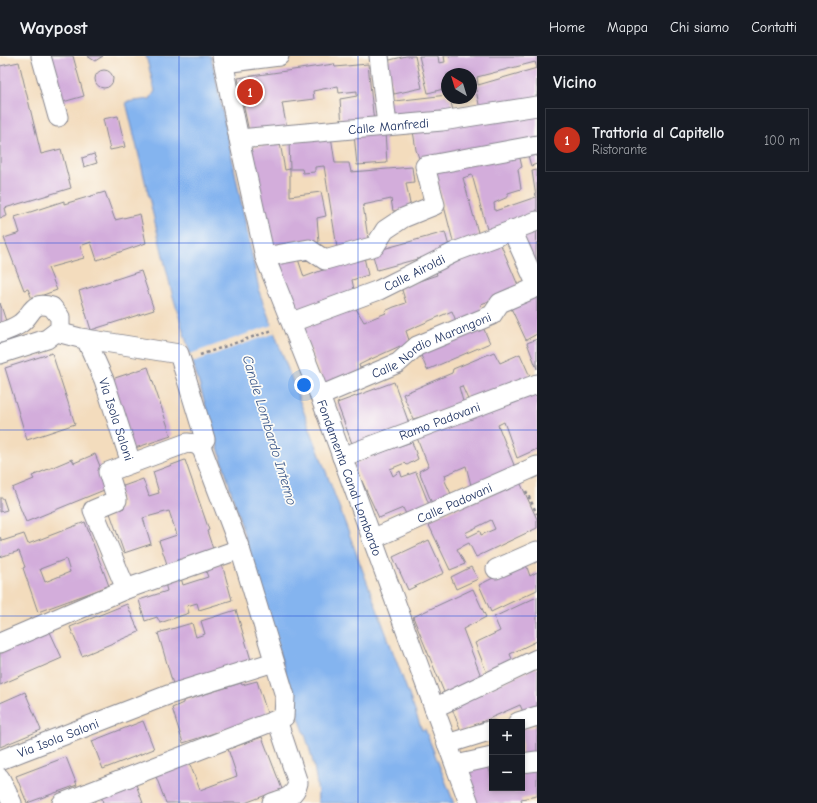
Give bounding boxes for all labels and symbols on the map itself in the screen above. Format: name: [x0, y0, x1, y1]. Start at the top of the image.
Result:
north arrow: [441, 68, 477, 104]
pin: 1: [237, 77, 263, 107]
street label: Calle Manfredi: [347, 115, 429, 137]
street label: Calle Airoldi: [381, 251, 447, 294]
street label: Calle Nordio Marangoni: [369, 309, 493, 381]
water label: Canale Lombardo Interno: [239, 353, 300, 507]
your location: [294, 375, 314, 395]
street label: Via Isola Saloni: [96, 376, 137, 463]
street label: Fondamenta Canal Lombardo: [314, 398, 385, 558]
street label: Ramo Padovani: [397, 399, 482, 443]
street label: Calle Padovani: [415, 480, 494, 526]
street label: Via Isola Saloni: [15, 716, 101, 761]

